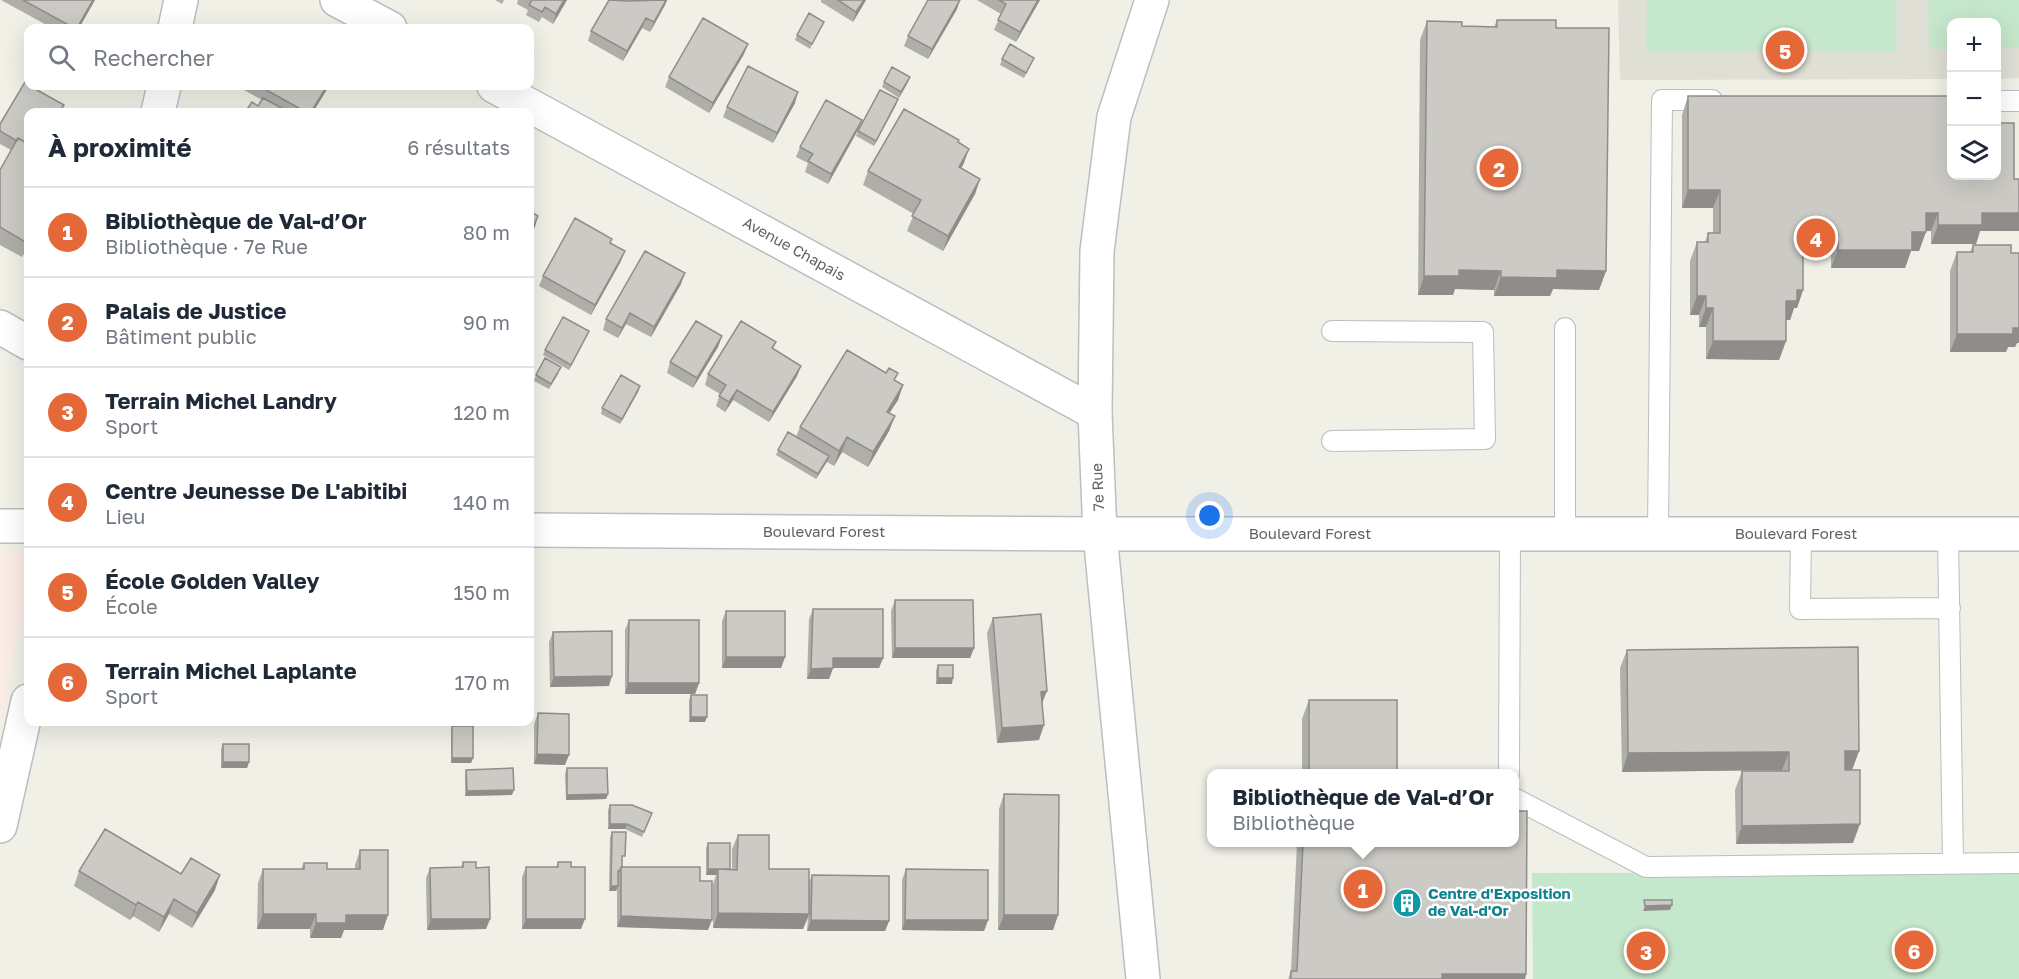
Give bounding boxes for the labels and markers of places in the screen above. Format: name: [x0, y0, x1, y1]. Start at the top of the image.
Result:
pin: 5: [1766, 28, 1804, 72]
pin: 2: [1480, 146, 1518, 190]
pin: 4: [1796, 216, 1836, 260]
pin: 1: [1344, 866, 1382, 912]
place label: Centre d'Exposition de Val-d'Or: [1428, 884, 1571, 919]
building icon: Centre d'Exposition de Val-d'Or: [1391, 887, 1423, 919]
pin: 3: [1626, 928, 1666, 974]
pin: 6: [1894, 928, 1934, 972]

